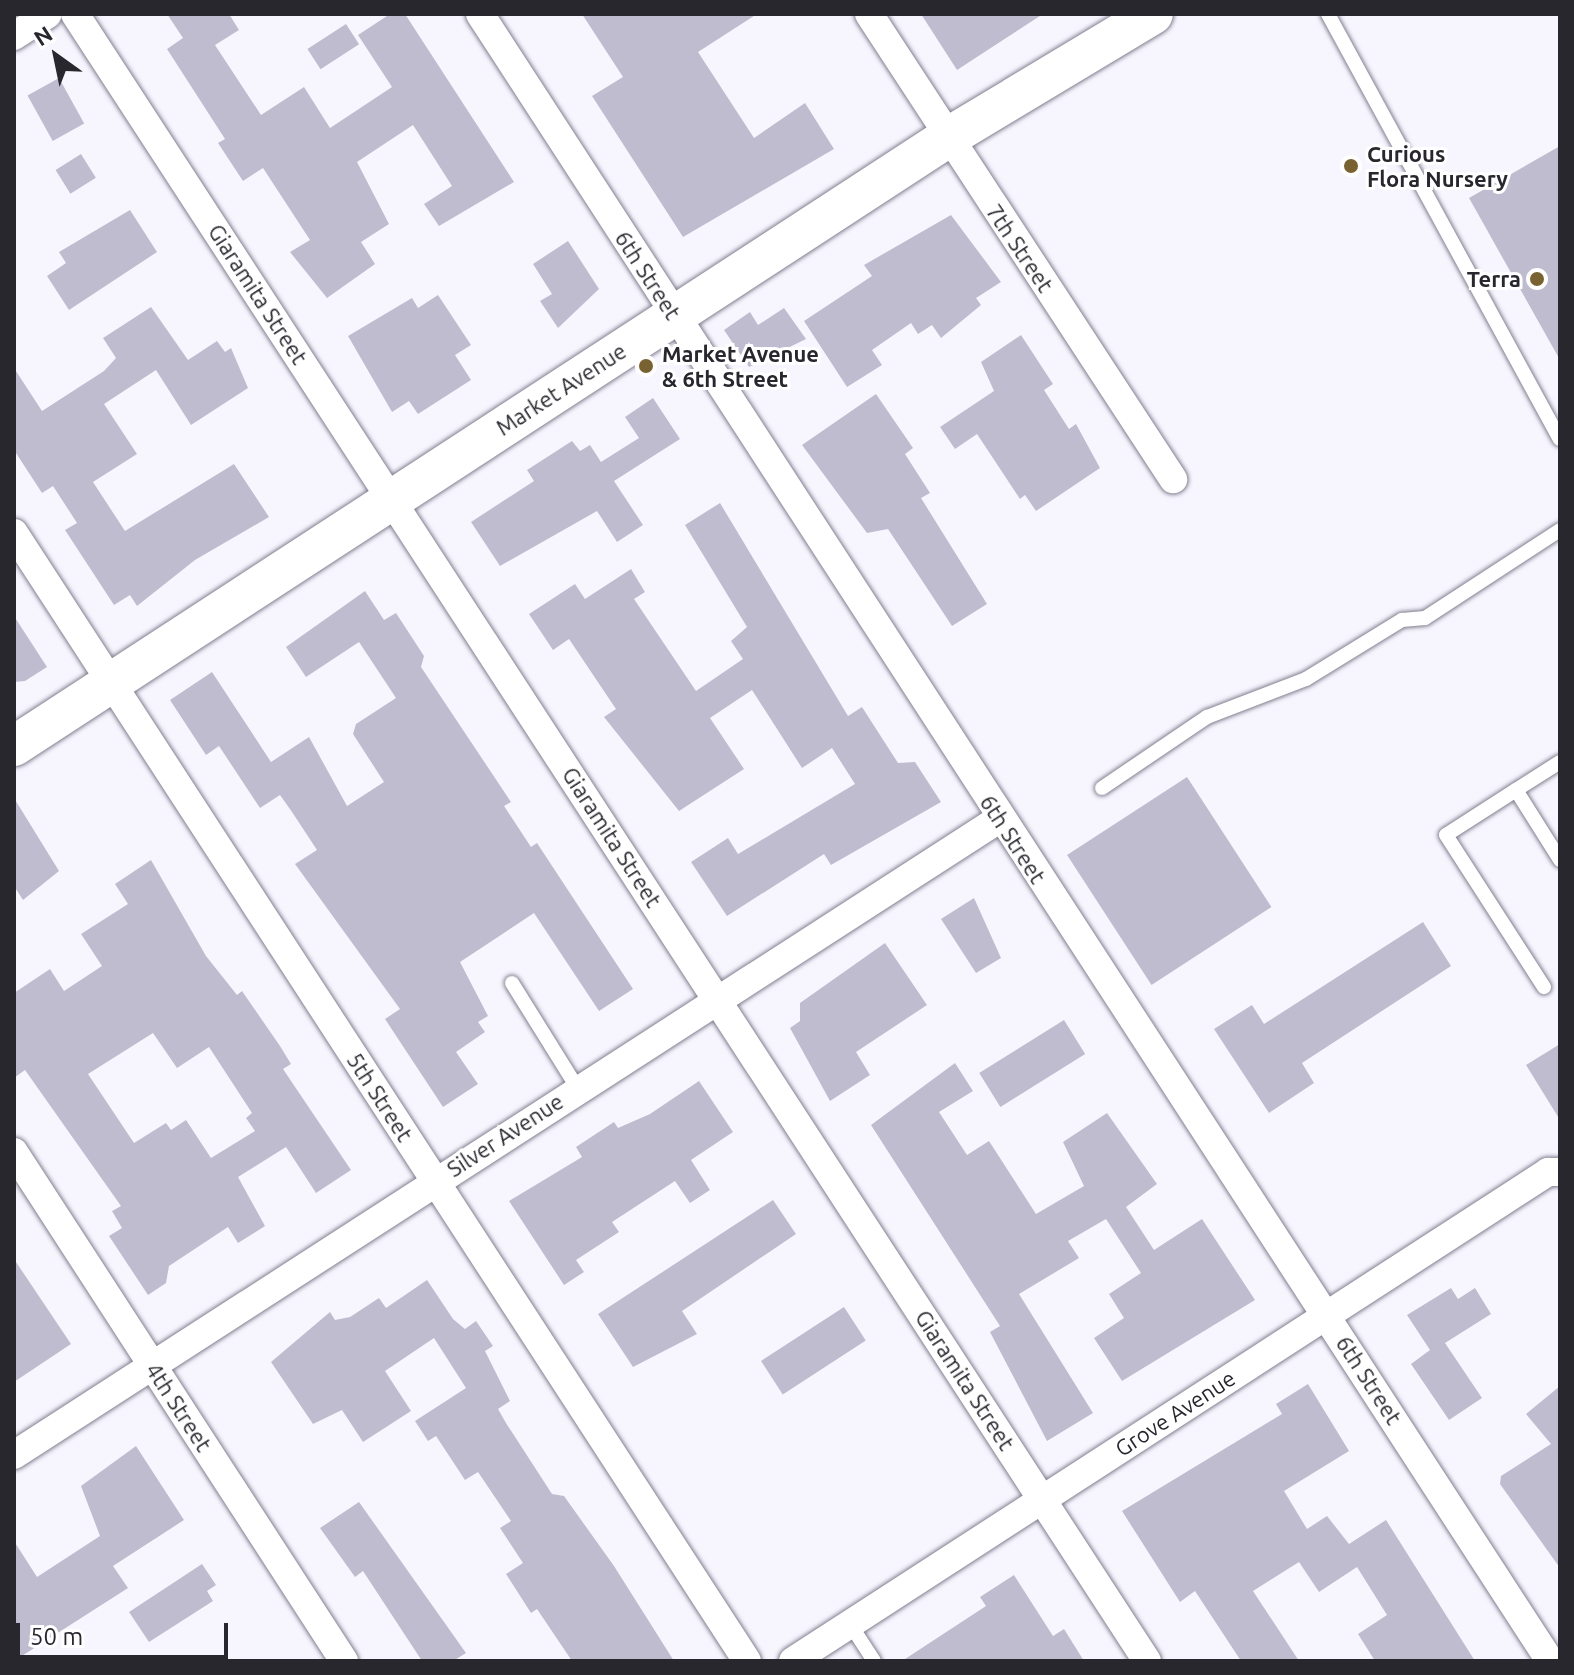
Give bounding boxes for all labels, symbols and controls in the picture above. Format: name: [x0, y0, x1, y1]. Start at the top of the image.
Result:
north arrow: [16, 16, 96, 96]
text: N: [29, 21, 56, 50]
place label: Curious Flora Nursery: [1367, 140, 1508, 192]
marker: Curious Flora Nursery: [1342, 157, 1360, 175]
street label: 7th Street: [981, 199, 1059, 297]
street label: Giaramita Street: [203, 219, 313, 369]
street label: 6th Street: [610, 226, 686, 324]
place label: Terra: [1467, 266, 1521, 292]
marker: Terra: [1528, 270, 1546, 288]
street label: Market Avenue: [491, 337, 631, 441]
place label: Market Avenue & 6th Street: [662, 340, 819, 392]
marker: Market Avenue & 6th Street: [637, 357, 655, 375]
street label: Giaramita Street: [557, 762, 667, 912]
street label: 6th Street: [975, 790, 1051, 888]
street label: 5th Street: [342, 1048, 418, 1146]
street label: Silver Avenue: [442, 1088, 568, 1182]
street label: Giaramita Street: [910, 1305, 1020, 1455]
street label: 6th Street: [1331, 1331, 1407, 1429]
street label: 4th Street: [141, 1358, 217, 1456]
street label: Grove Avenue: [1110, 1364, 1240, 1462]
scale bar: [20, 1607, 232, 1657]
text: 50 m: [30, 1623, 83, 1650]

